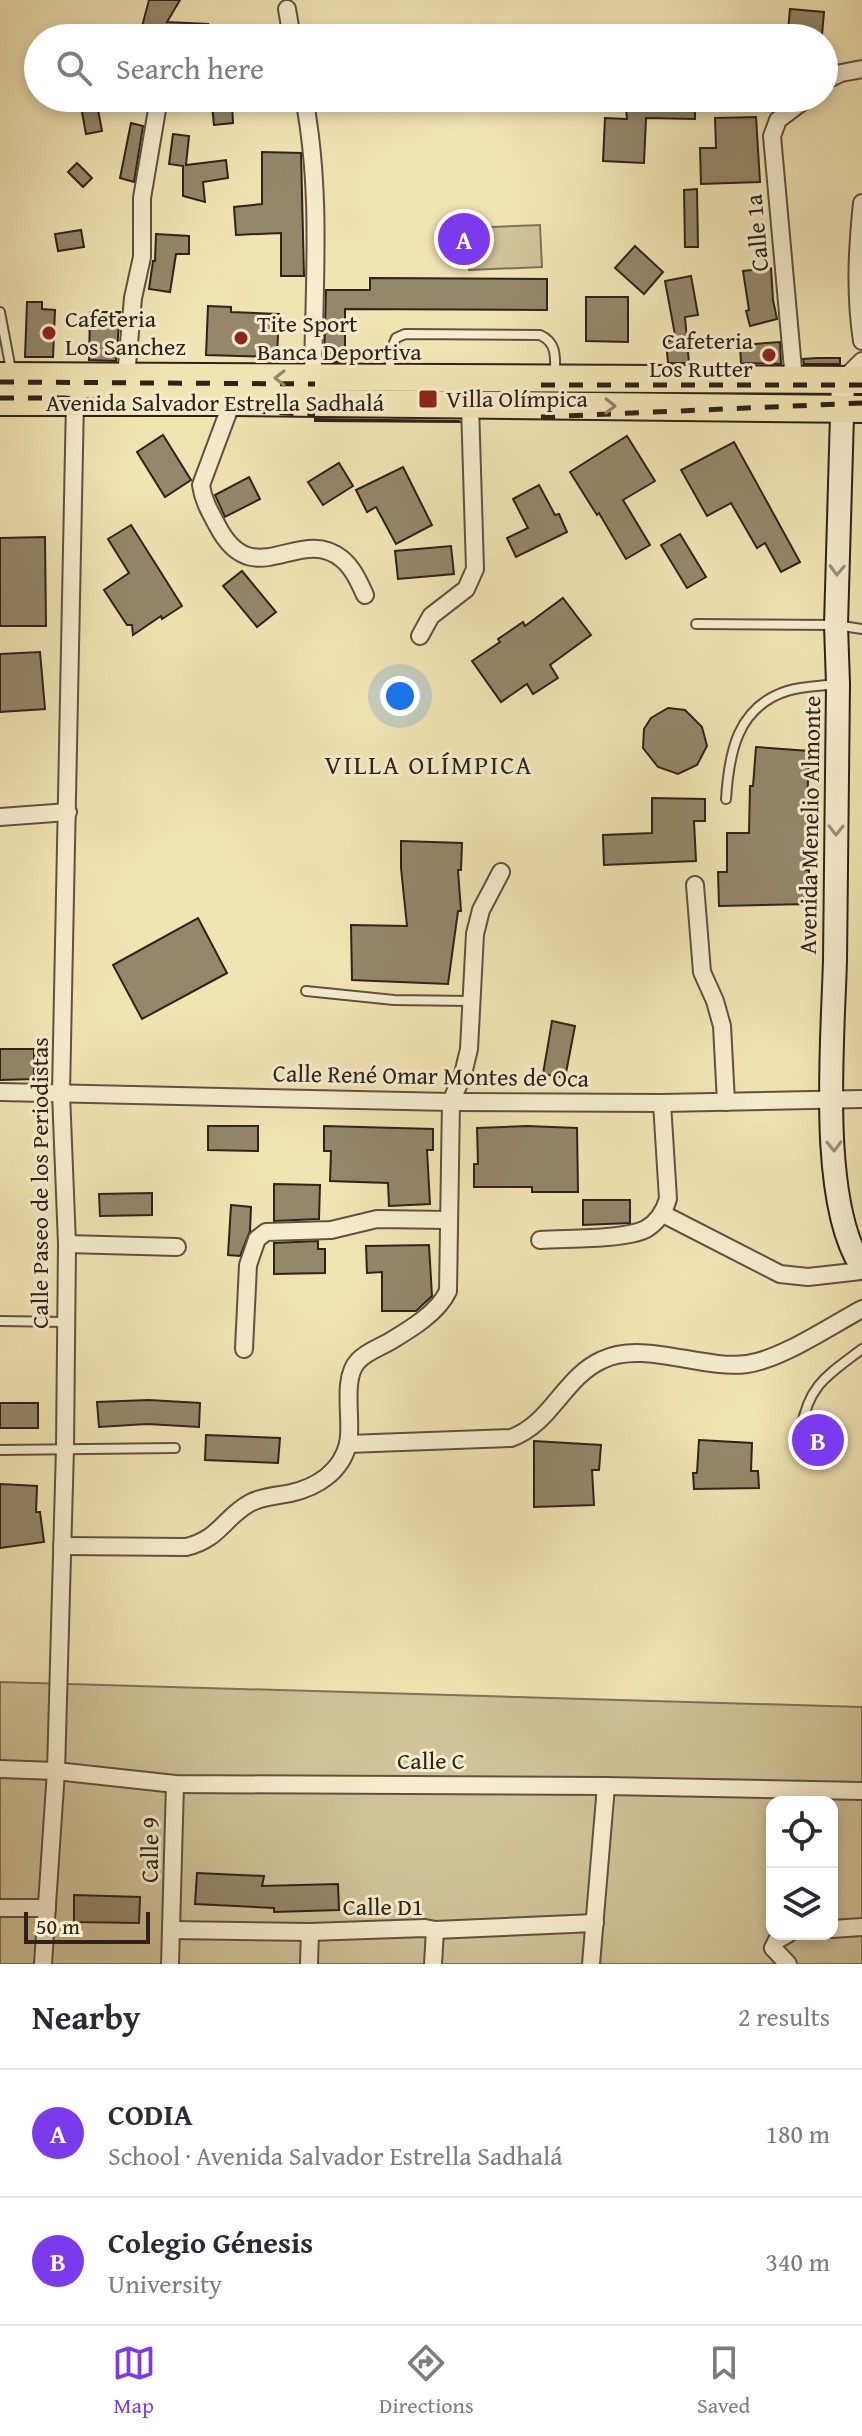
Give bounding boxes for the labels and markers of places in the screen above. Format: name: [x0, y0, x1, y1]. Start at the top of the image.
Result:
pin: A: [438, 209, 490, 269]
place label: Cafeteria Los Sanchez: [65, 301, 186, 364]
place label: Tite Sport Banca Deportiva: [257, 306, 422, 369]
place label: Cafeteria Los Rutter: [649, 323, 754, 386]
marker: Cafeteria Los Sanchez: [40, 324, 58, 342]
marker: Tite Sport Banca Deportiva: [232, 329, 250, 347]
marker: Cafeteria Los Rutter: [760, 346, 778, 364]
place label: Villa Olímpica: [446, 381, 589, 416]
marker: Villa Olímpica: [417, 388, 439, 410]
pin: B: [792, 1410, 844, 1470]

